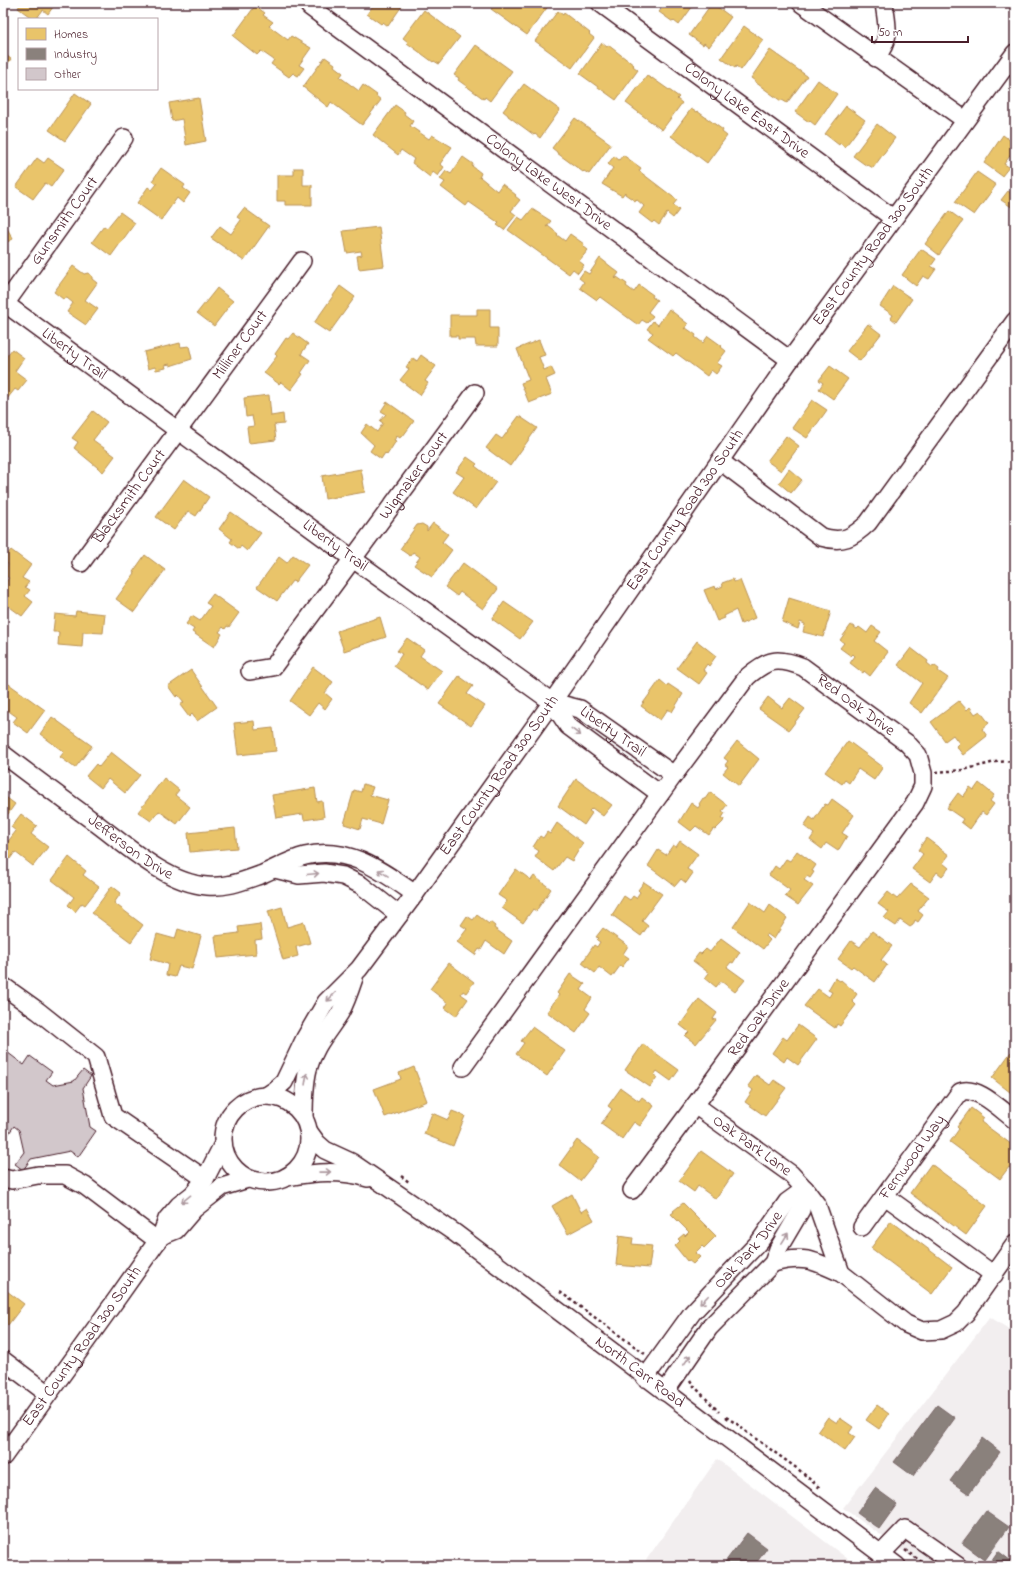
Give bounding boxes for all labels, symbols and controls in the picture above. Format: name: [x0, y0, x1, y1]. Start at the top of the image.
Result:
legend: [18, 18, 158, 90]
scale bar: [872, 18, 968, 44]
text: 50 m: [878, 24, 902, 42]
text: Homes: [54, 26, 88, 44]
text: Industry: [54, 46, 97, 65]
street label: Colony Lake East Drive: [679, 56, 815, 165]
text: Other: [54, 66, 81, 84]
street label: Colony Lake West Drive: [480, 128, 617, 238]
street label: East County Road 300 South: [807, 162, 940, 331]
street label: Gunsmith Court: [25, 171, 105, 270]
street label: Milliner Court: [207, 305, 275, 385]
street label: Liberty Trail: [36, 322, 112, 386]
street label: East County Road 300 South: [621, 424, 750, 596]
street label: Wigmaker Court: [373, 426, 455, 525]
street label: Blacksmith Court: [86, 444, 173, 550]
street label: Liberty Trail: [297, 514, 373, 578]
street label: Red Oak Drive: [811, 668, 901, 743]
street label: East County Road 300 South: [434, 690, 565, 861]
street label: Liberty Trail: [575, 700, 651, 764]
one-way arrow: [570, 728, 581, 736]
street label: Jefferson Drive: [82, 809, 178, 887]
one-way arrow: [377, 868, 389, 876]
one-way arrow: [306, 870, 319, 877]
street label: Red Oak Drive: [722, 973, 796, 1063]
one-way arrow: [326, 992, 336, 1002]
one-way arrow: [302, 1073, 310, 1086]
street label: Oak Park Lane: [707, 1109, 797, 1183]
street label: Fernwood Way: [873, 1110, 952, 1206]
one-way arrow: [318, 1168, 331, 1176]
one-way arrow: [181, 1195, 192, 1203]
street label: Oak Park Drive: [708, 1206, 790, 1295]
one-way arrow: [781, 1232, 789, 1244]
street label: East County Road 300 South: [16, 1261, 148, 1432]
one-way arrow: [699, 1295, 709, 1305]
street label: North Carr Road: [590, 1330, 690, 1414]
one-way arrow: [683, 1355, 691, 1366]

